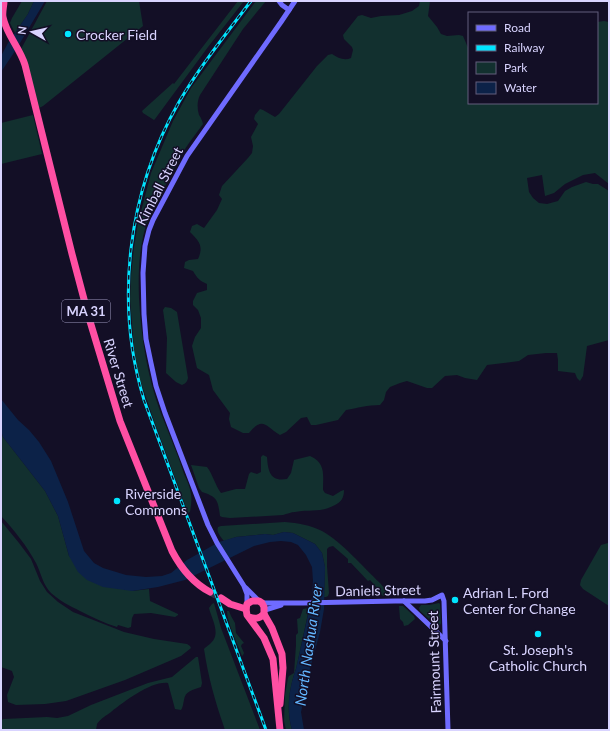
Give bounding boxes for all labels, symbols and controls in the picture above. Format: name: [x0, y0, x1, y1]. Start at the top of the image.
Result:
north arrow: [12, 12, 52, 52]
legend: [468, 12, 598, 104]
text: Road: [504, 20, 531, 35]
text: N: [15, 25, 29, 36]
place label: Crocker Field: [76, 26, 157, 43]
marker: Crocker Field: [63, 29, 73, 39]
text: Railway: [504, 40, 545, 55]
text: Park: [504, 60, 528, 75]
text: Water: [504, 80, 537, 95]
street label: Kimball Street: [132, 144, 186, 228]
road number: MA 31: [62, 300, 110, 322]
street label: River Street: [100, 336, 138, 410]
place label: Riverside Commons: [125, 485, 187, 518]
marker: Riverside Commons: [112, 496, 122, 506]
street label: Daniels Street: [335, 581, 421, 599]
water label: North Nashua River: [291, 582, 326, 707]
place label: Adrian L. Ford Center for Change: [463, 584, 576, 617]
marker: Adrian L. Ford Center for Change: [450, 595, 460, 605]
street label: Fairmount Street: [424, 610, 444, 714]
marker: St. Joseph's Catholic Church: [533, 629, 543, 639]
place label: St. Joseph's Catholic Church: [489, 641, 587, 674]

